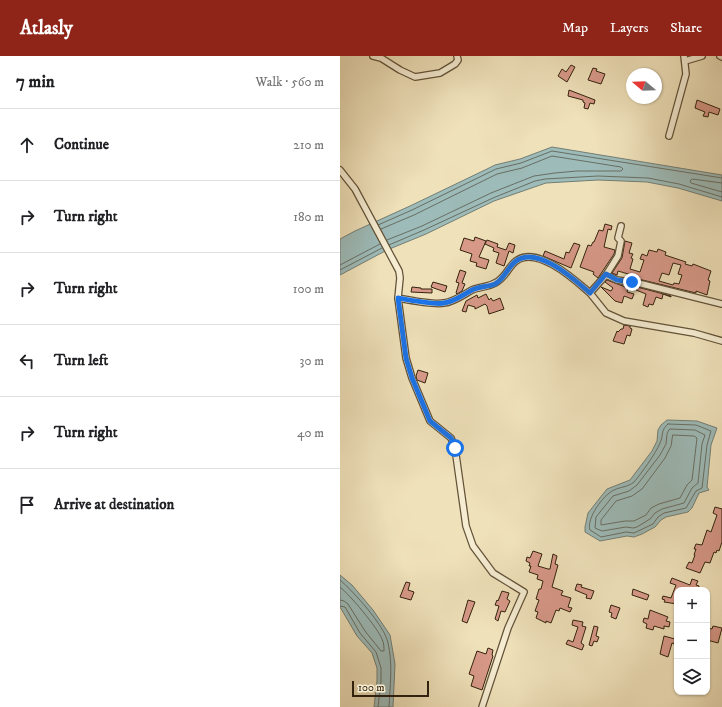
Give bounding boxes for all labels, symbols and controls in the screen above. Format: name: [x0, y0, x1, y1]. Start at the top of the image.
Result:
text: Atlasly: [20, 17, 73, 40]
text: Map: [562, 19, 588, 37]
text: Layers: [610, 19, 648, 37]
text: Share: [670, 19, 702, 37]
north arrow: [626, 68, 662, 104]
text: 7 min: [16, 71, 55, 93]
text: Walk · 560 m: [256, 74, 324, 90]
icon: ahead: [16, 134, 38, 156]
text: Continue: [54, 135, 109, 154]
text: 210 m: [293, 137, 324, 153]
icon: right: [16, 206, 38, 228]
text: Turn right: [54, 207, 117, 226]
text: 180 m: [293, 209, 324, 225]
route end: [623, 273, 641, 291]
icon: right: [16, 278, 38, 300]
text: Turn right: [54, 279, 117, 298]
text: 100 m: [293, 281, 324, 297]
icon: left: [16, 350, 38, 372]
text: Turn left: [54, 351, 108, 370]
text: 30 m: [300, 353, 324, 369]
icon: right: [16, 422, 38, 444]
text: Turn right: [54, 423, 117, 442]
text: 40 m: [297, 425, 324, 441]
route start: [446, 439, 464, 457]
icon: arrive: [16, 494, 38, 516]
text: Arrive at destination: [54, 495, 174, 514]
map controls: [674, 587, 710, 695]
button: +: [674, 587, 710, 623]
button: −: [674, 623, 710, 659]
button: layers: [674, 659, 710, 695]
scale bar: [352, 679, 429, 698]
text: 100 m: [358, 681, 384, 695]

